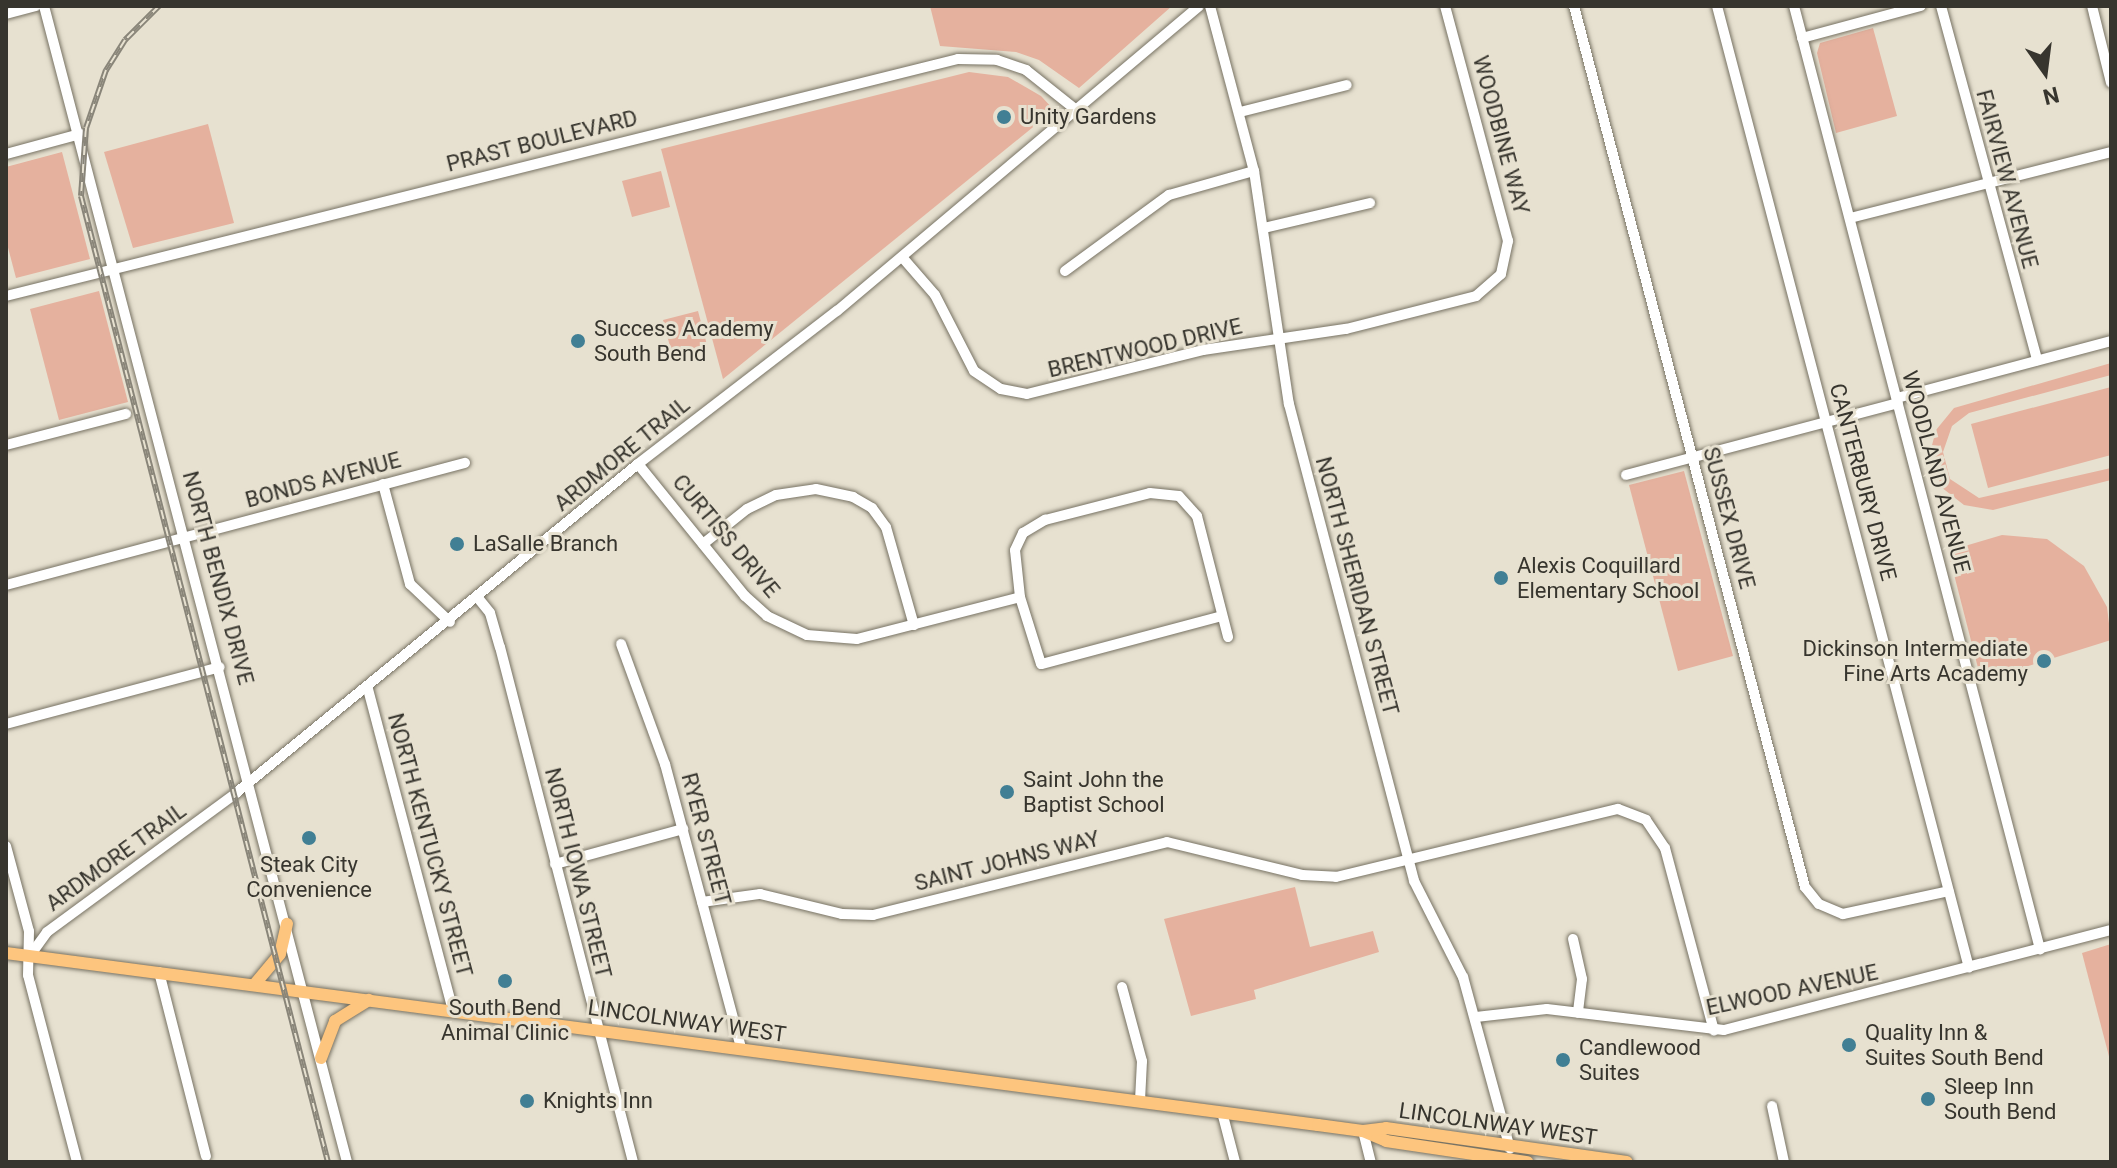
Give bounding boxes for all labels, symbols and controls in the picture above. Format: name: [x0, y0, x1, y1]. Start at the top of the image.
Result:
north arrow: [2005, 32, 2085, 112]
street label: WOODBINE WAY: [1467, 53, 1535, 217]
text: N: [2040, 82, 2061, 110]
street label: FAIRVIEW AVENUE: [1970, 87, 2044, 271]
street label: PRAST BOULEVARD: [444, 104, 640, 178]
place label: Unity Gardens: [1020, 104, 1157, 130]
marker: Unity Gardens: [995, 108, 1013, 126]
street label: BRENTWOOD DRIVE: [1045, 313, 1245, 383]
place label: Success Academy South Bend: [594, 315, 774, 366]
marker: Success Academy South Bend: [569, 332, 587, 350]
street label: WOODLAND AVENUE: [1896, 368, 1976, 576]
street label: CANTERBURY DRIVE: [1824, 380, 1902, 584]
street label: ARDMORE TRAIL: [549, 391, 695, 517]
street label: SUSSEX DRIVE: [1697, 444, 1761, 592]
street label: BONDS AVENUE: [242, 447, 404, 513]
street label: NORTH SHERIDAN STREET: [1310, 454, 1404, 718]
street label: NORTH BENDIX DRIVE: [177, 468, 259, 688]
street label: CURTISS DRIVE: [667, 469, 785, 603]
place label: LaSalle Branch: [473, 531, 618, 557]
marker: LaSalle Branch: [448, 535, 466, 553]
place label: Alexis Coquillard Elementary School: [1517, 552, 1699, 604]
marker: Alexis Coquillard Elementary School: [1492, 569, 1510, 587]
place label: Dickinson Intermediate Fine Arts Academy: [1803, 635, 2028, 686]
marker: Dickinson Intermediate Fine Arts Academy: [2035, 652, 2053, 670]
street label: NORTH KENTUCKY STREET: [382, 710, 478, 980]
street label: NORTH IOWA STREET: [539, 765, 617, 981]
place label: Saint John the Baptist School: [1023, 766, 1165, 818]
street label: RYER STREET: [676, 770, 736, 908]
marker: Saint John the Baptist School: [998, 783, 1016, 801]
street label: ARDMORE TRAIL: [41, 797, 191, 917]
street label: SAINT JOHNS WAY: [912, 825, 1102, 897]
marker: Steak City Convenience: [300, 829, 318, 847]
place label: Steak City Convenience: [246, 851, 372, 902]
street label: ELWOOD AVENUE: [1704, 959, 1880, 1021]
marker: South Bend Animal Clinic: [496, 972, 514, 990]
place label: South Bend Animal Clinic: [441, 994, 569, 1046]
street label: LINCOLNWAY WEST: [586, 994, 788, 1048]
place label: Quality Inn & Suites South Bend: [1865, 1019, 2044, 1070]
place label: Candlewood Suites: [1579, 1034, 1701, 1086]
marker: Quality Inn & Suites South Bend: [1840, 1036, 1858, 1054]
marker: Candlewood Suites: [1554, 1051, 1572, 1069]
place label: Sleep Inn South Bend: [1944, 1073, 2056, 1124]
place label: Knights Inn: [543, 1088, 653, 1114]
marker: Sleep Inn South Bend: [1919, 1090, 1937, 1108]
marker: Knights Inn: [518, 1092, 536, 1110]
street label: LINCOLNWAY WEST: [1397, 1097, 1599, 1151]

